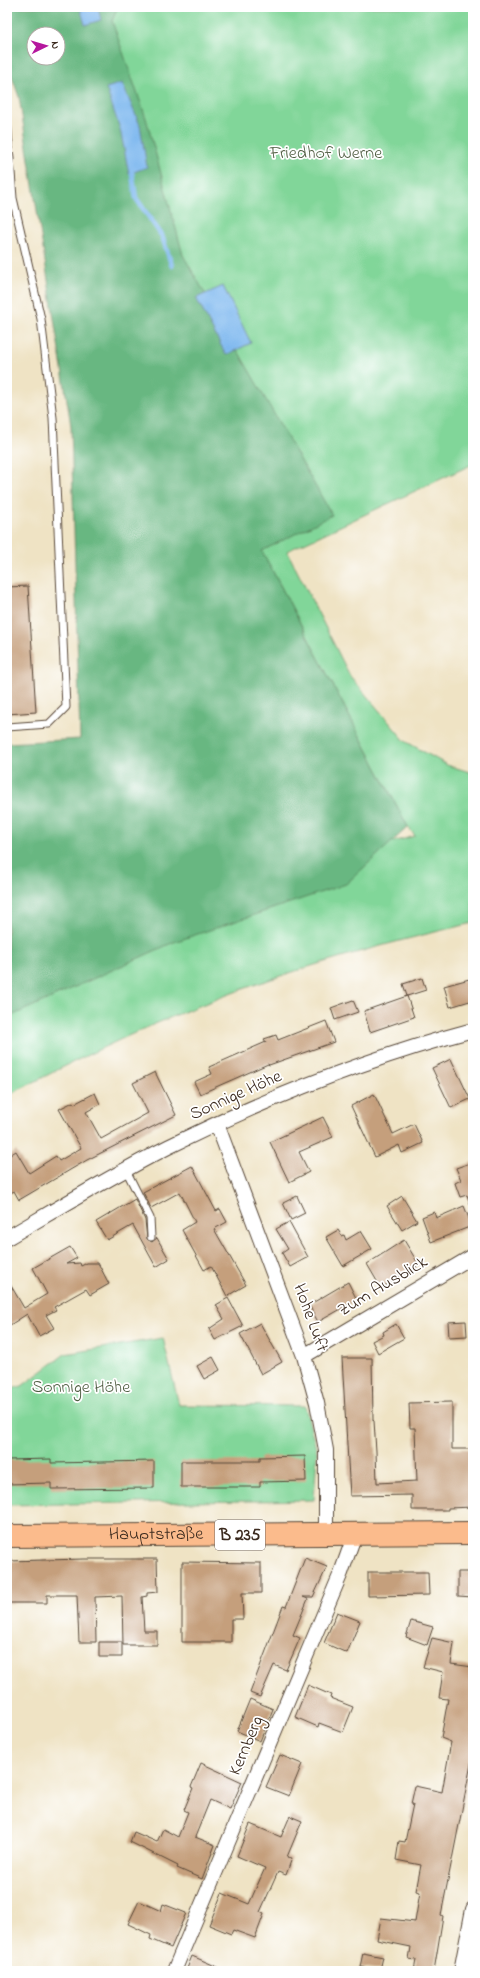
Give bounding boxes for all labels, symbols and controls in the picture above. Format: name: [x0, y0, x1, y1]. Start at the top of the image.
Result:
north arrow: [26, 26, 66, 66]
text: N: [47, 41, 63, 50]
park label: Friedhof Werne: [269, 141, 383, 167]
street label: Sonnige Höhe: [186, 1064, 288, 1129]
street label: Zum Ausblick: [333, 1250, 433, 1324]
street label: Hohe Luft: [286, 1280, 334, 1356]
park label: Sonnige Höhe: [32, 1375, 131, 1402]
road number: B 235: [215, 1520, 265, 1550]
street label: Hauptstraße: [109, 1522, 204, 1548]
street label: Kernberg: [223, 1712, 272, 1780]

